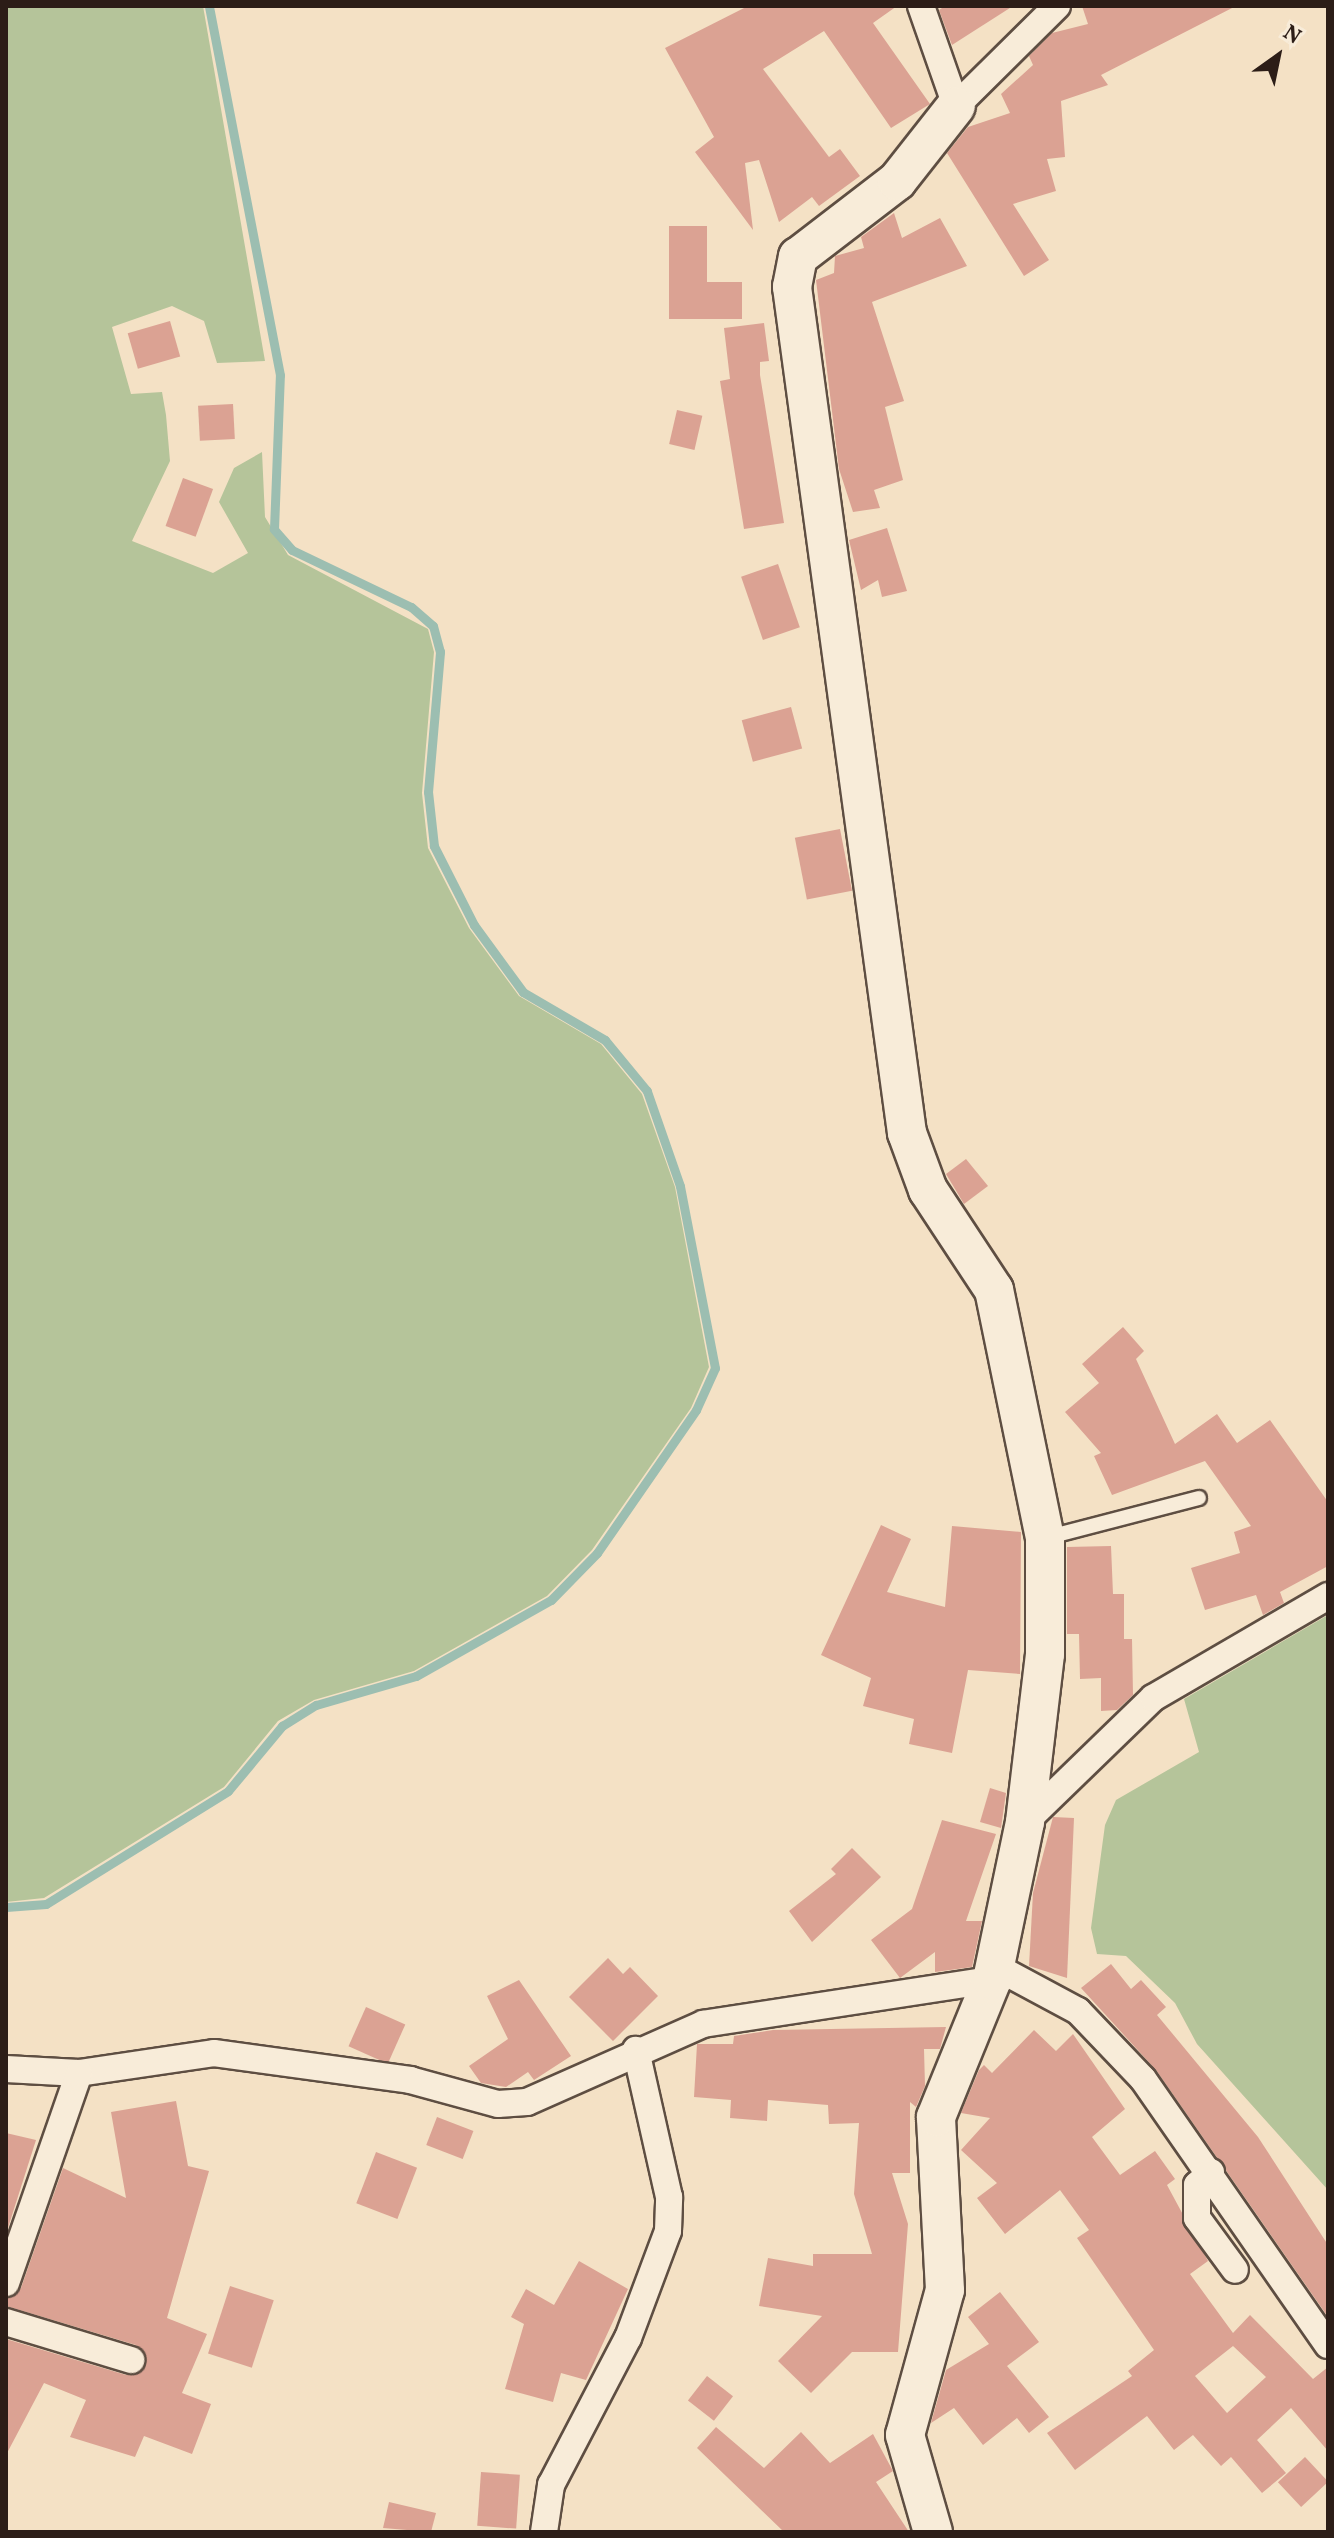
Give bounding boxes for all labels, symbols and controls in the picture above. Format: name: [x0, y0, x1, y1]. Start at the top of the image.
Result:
north arrow: [1238, 16, 1318, 96]
text: N: [1276, 18, 1306, 53]

